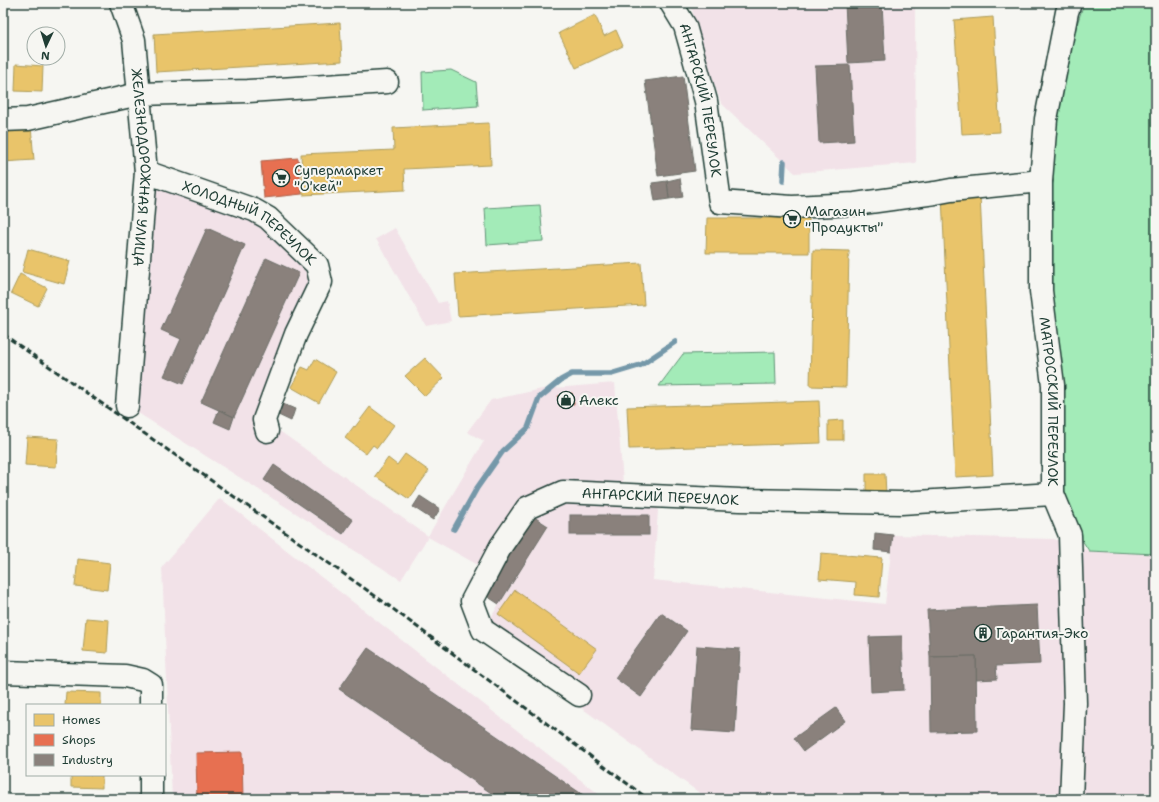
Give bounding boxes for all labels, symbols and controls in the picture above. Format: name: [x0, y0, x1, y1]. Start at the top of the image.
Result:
street label: АНГАРСКИЙ ПЕРЕУЛОК: [676, 21, 725, 178]
north arrow: [26, 26, 66, 66]
text: N: [40, 48, 50, 63]
street label: ЖЕЛЕЗНОДОРОЖНАЯ УЛИЦА: [128, 67, 155, 267]
place label: Супермаркет "О'кей": [294, 161, 384, 195]
supermarket icon: Супермаркет "О'кей": [271, 168, 291, 188]
street label: ХОЛОДНЫЙ ПЕРЕУЛОК: [180, 177, 321, 269]
place label: Магазин "Продукты": [805, 202, 883, 236]
supermarket icon: Магазин "Продукты": [782, 209, 802, 229]
street label: МАТРОССКИЙ ПЕРЕУЛОК: [1035, 316, 1062, 487]
shop icon: Алекс: [556, 390, 576, 410]
place label: Алекс: [579, 391, 619, 409]
street label: АНГАРСКИЙ ПЕРЕУЛОК: [581, 484, 739, 509]
building icon: Гарантия-Эко: [973, 623, 993, 643]
place label: Гарантия-Эко: [996, 624, 1088, 642]
legend: [26, 704, 166, 776]
text: Homes: [62, 712, 101, 728]
text: Shops: [62, 732, 96, 748]
text: Industry: [62, 752, 113, 768]

